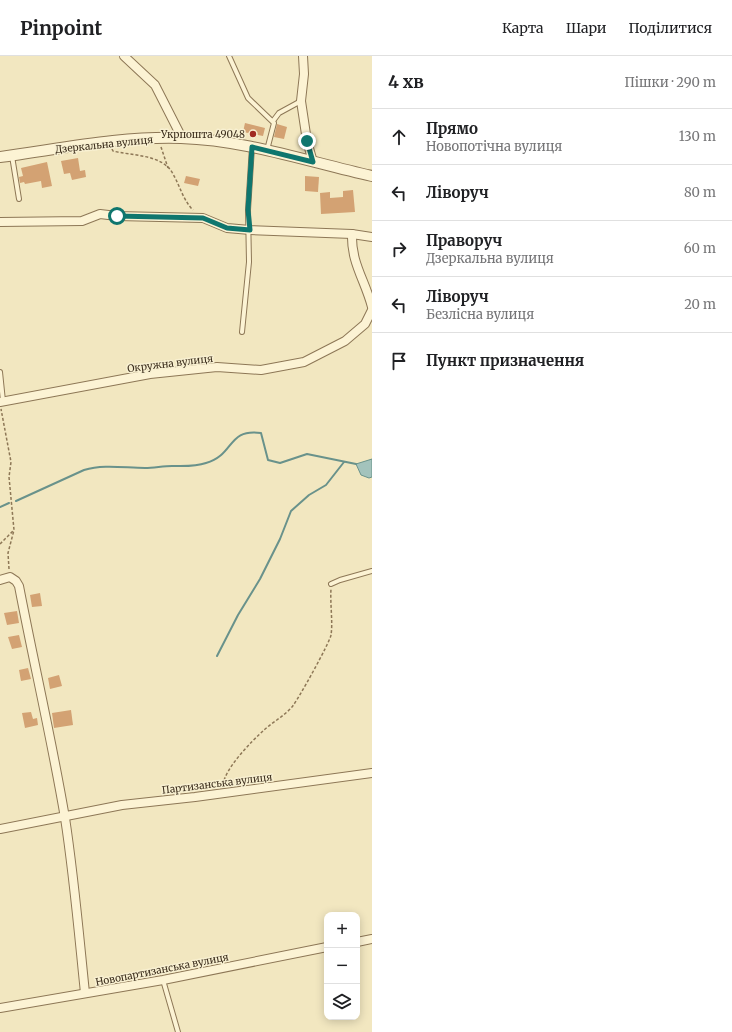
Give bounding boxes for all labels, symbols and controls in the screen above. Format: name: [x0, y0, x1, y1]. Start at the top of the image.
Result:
text: Pinpoint: [20, 16, 102, 40]
text: Карта: [502, 19, 544, 37]
text: Шари: [566, 19, 607, 37]
text: Поділитися: [629, 19, 712, 37]
text: 4 хв: [388, 71, 424, 93]
text: Пішки · 290 m: [625, 74, 716, 91]
text: Прямо: [426, 119, 478, 138]
icon: ahead: [388, 126, 410, 148]
place label: Укрпошта 49048: [160, 128, 245, 141]
text: 130 m: [679, 128, 716, 145]
marker: Укрпошта 49048: [248, 129, 258, 139]
route end: [298, 132, 316, 150]
street label: Дзеркальна вулиця: [54, 133, 154, 156]
text: Новопотічна вулиця: [426, 138, 562, 155]
icon: left: [388, 182, 410, 204]
text: Ліворуч: [426, 183, 489, 202]
text: 80 m: [684, 184, 716, 201]
route start: [108, 207, 126, 225]
text: Праворуч: [426, 231, 502, 250]
icon: right: [388, 238, 410, 260]
text: 60 m: [684, 240, 716, 257]
text: Дзеркальна вулиця: [426, 250, 554, 267]
text: Ліворуч: [426, 287, 489, 306]
icon: left: [388, 294, 410, 316]
text: 20 m: [684, 296, 716, 313]
text: Безлісна вулиця: [426, 306, 534, 323]
icon: arrive: [388, 350, 410, 372]
text: Пункт призначення: [426, 351, 584, 370]
street label: Окружна вулиця: [126, 352, 214, 375]
street label: Партизанська вулиця: [161, 770, 273, 797]
map controls: [324, 912, 360, 1020]
button: +: [324, 912, 360, 948]
button: −: [324, 948, 360, 984]
street label: Новопартизанська вулиця: [94, 950, 230, 989]
button: layers: [324, 984, 360, 1020]

